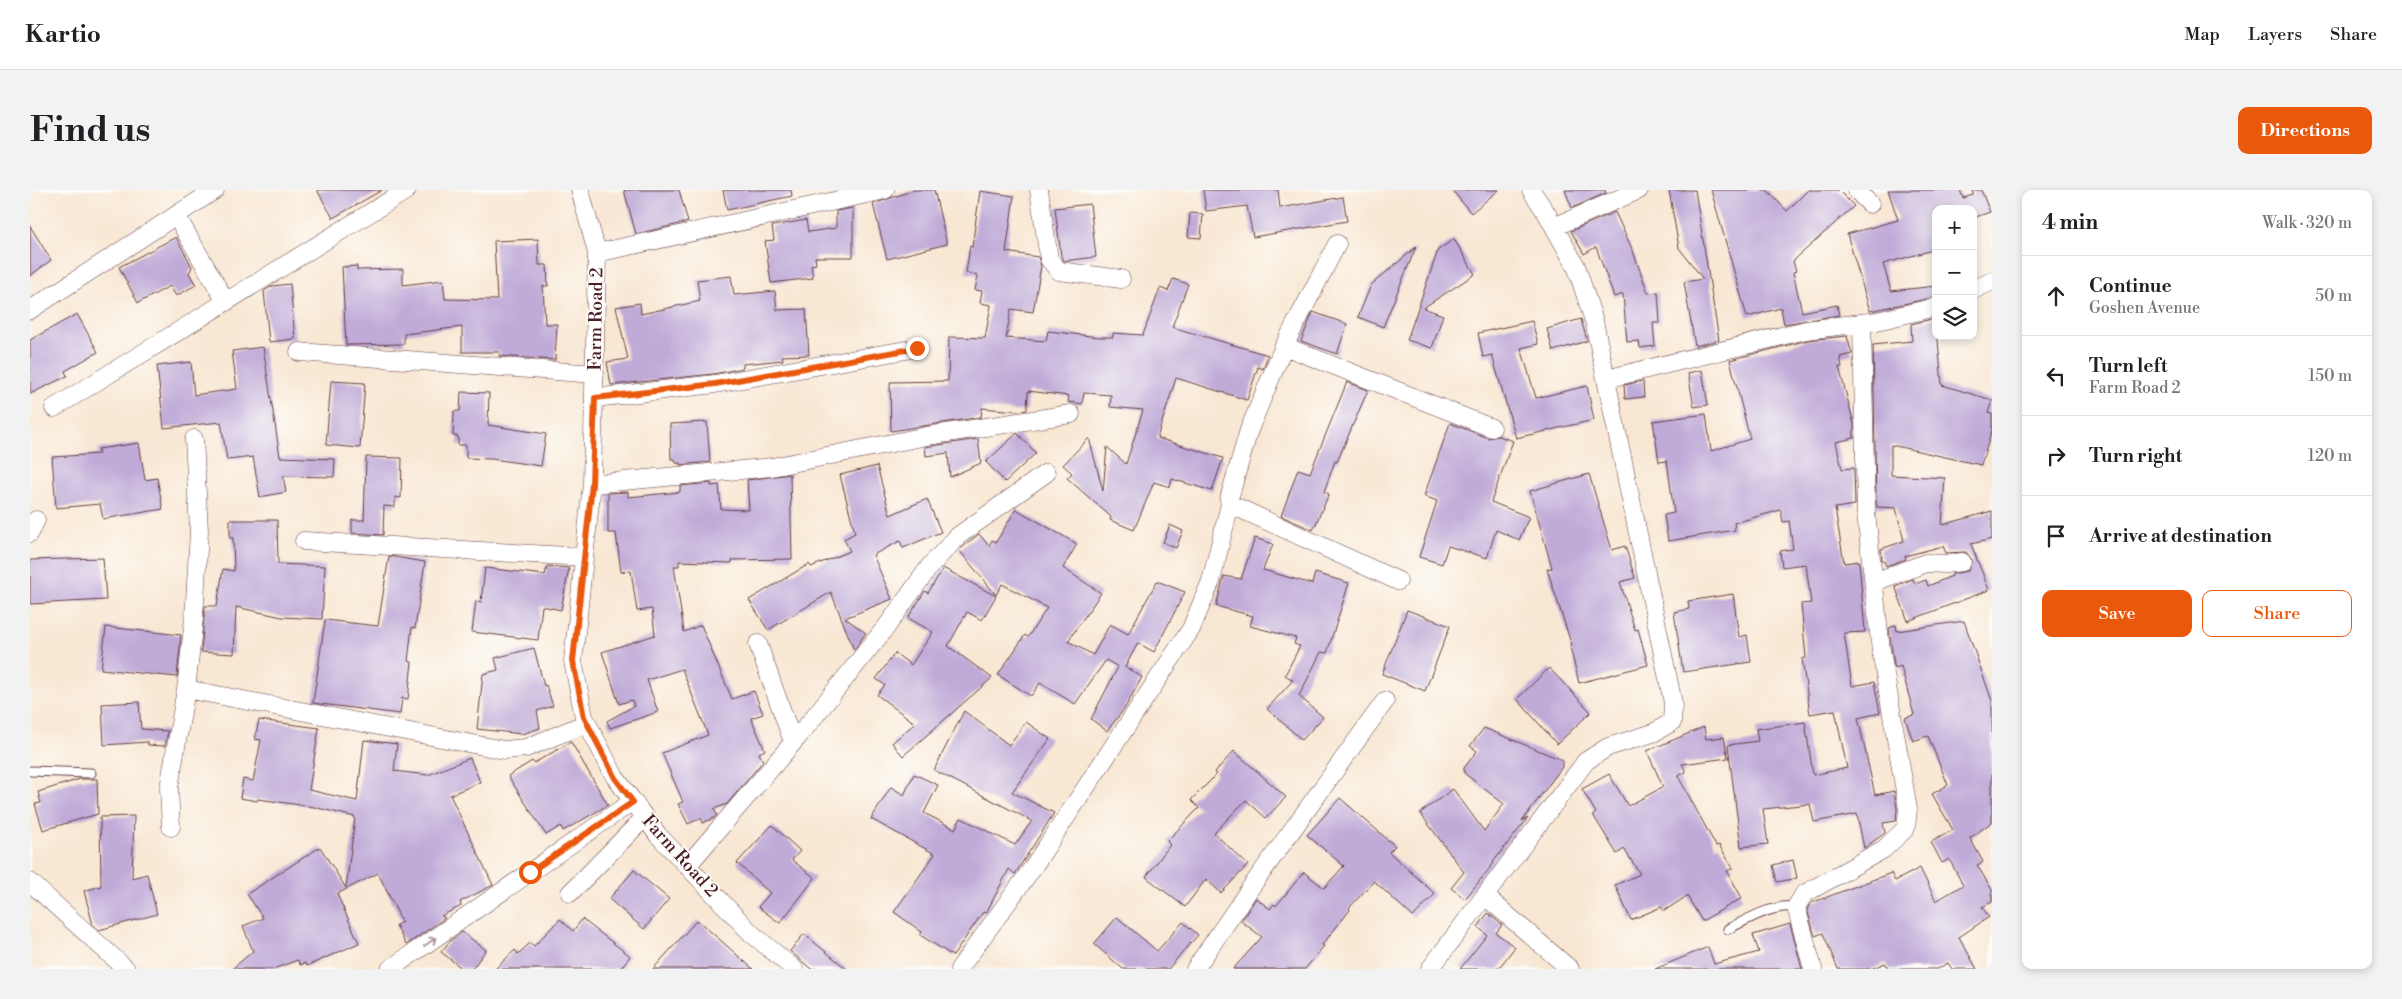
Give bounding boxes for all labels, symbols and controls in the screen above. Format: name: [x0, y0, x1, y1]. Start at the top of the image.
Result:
text: Kartio: [25, 20, 101, 50]
text: Map: [2185, 23, 2220, 46]
text: Layers: [2248, 23, 2302, 46]
text: Share: [2330, 23, 2377, 46]
button: Directions: [2238, 107, 2372, 154]
text: Find us: [30, 109, 150, 152]
map controls: [1932, 205, 1977, 340]
button: +: [1932, 205, 1977, 250]
text: 4 min: [2042, 210, 2098, 236]
text: Walk · 320 m: [2262, 213, 2352, 233]
button: −: [1932, 250, 1977, 295]
street label: Farm Road 2: [584, 267, 608, 371]
text: Continue: [2089, 274, 2172, 298]
icon: ahead: [2042, 282, 2070, 310]
text: 50 m: [2315, 286, 2352, 306]
button: layers: [1932, 295, 1977, 340]
text: Goshen Avenue: [2089, 298, 2200, 318]
route end: [906, 337, 929, 360]
text: Turn left: [2089, 354, 2168, 378]
icon: left: [2042, 362, 2070, 390]
text: 150 m: [2308, 366, 2352, 386]
text: Farm Road 2: [2089, 378, 2181, 398]
icon: right: [2042, 442, 2070, 470]
text: Turn right: [2089, 444, 2182, 468]
text: 120 m: [2308, 446, 2352, 466]
icon: arrive: [2042, 522, 2070, 550]
text: Arrive at destination: [2089, 524, 2272, 548]
button: Save: [2042, 590, 2192, 637]
button: Share: [2202, 590, 2352, 637]
street label: Farm Road 2: [637, 810, 723, 902]
route start: [519, 861, 542, 884]
one-way arrow: [423, 937, 437, 947]

